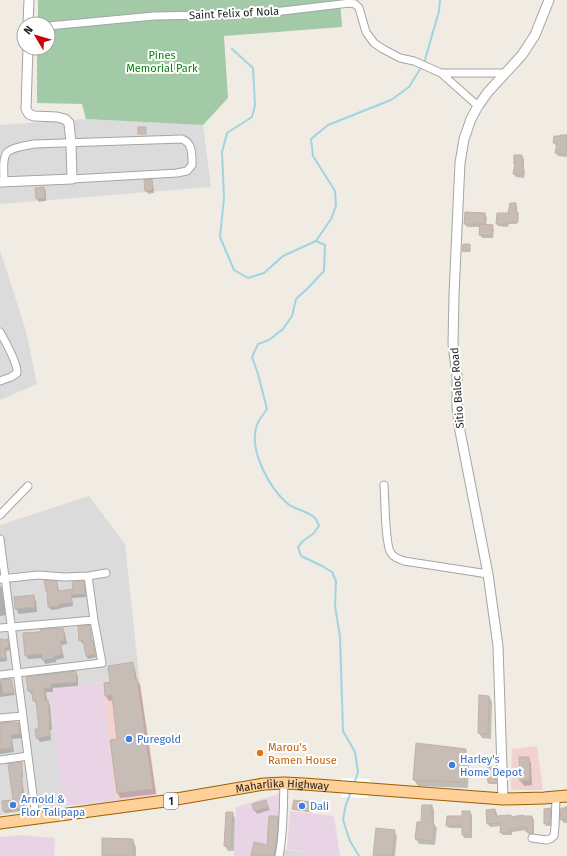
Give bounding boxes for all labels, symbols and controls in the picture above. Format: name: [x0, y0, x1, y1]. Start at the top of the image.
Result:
street label: Saint Felix of Nola: [189, 5, 279, 22]
north arrow: [16, 16, 56, 56]
text: N: [21, 23, 36, 37]
park label: Pines Memorial Park: [126, 49, 198, 75]
street label: Sitio Baloc Road: [448, 347, 467, 429]
place label: Puregold: [137, 733, 181, 746]
marker: Puregold: [124, 734, 134, 744]
place label: Marou’s Ramen House: [268, 741, 337, 767]
marker: Marou’s Ramen House: [255, 748, 265, 758]
place label: Harley's Home Depot: [460, 753, 522, 779]
marker: Harley's Home Depot: [447, 760, 457, 770]
street label: Maharlika Highway: [235, 777, 330, 796]
place label: Arnold & Flor Talipapa: [21, 793, 85, 819]
road number: 1: [164, 793, 178, 809]
marker: Arnold & Flor Talipapa: [8, 800, 18, 810]
place label: Dali: [310, 800, 329, 813]
marker: Dali: [297, 801, 307, 811]

